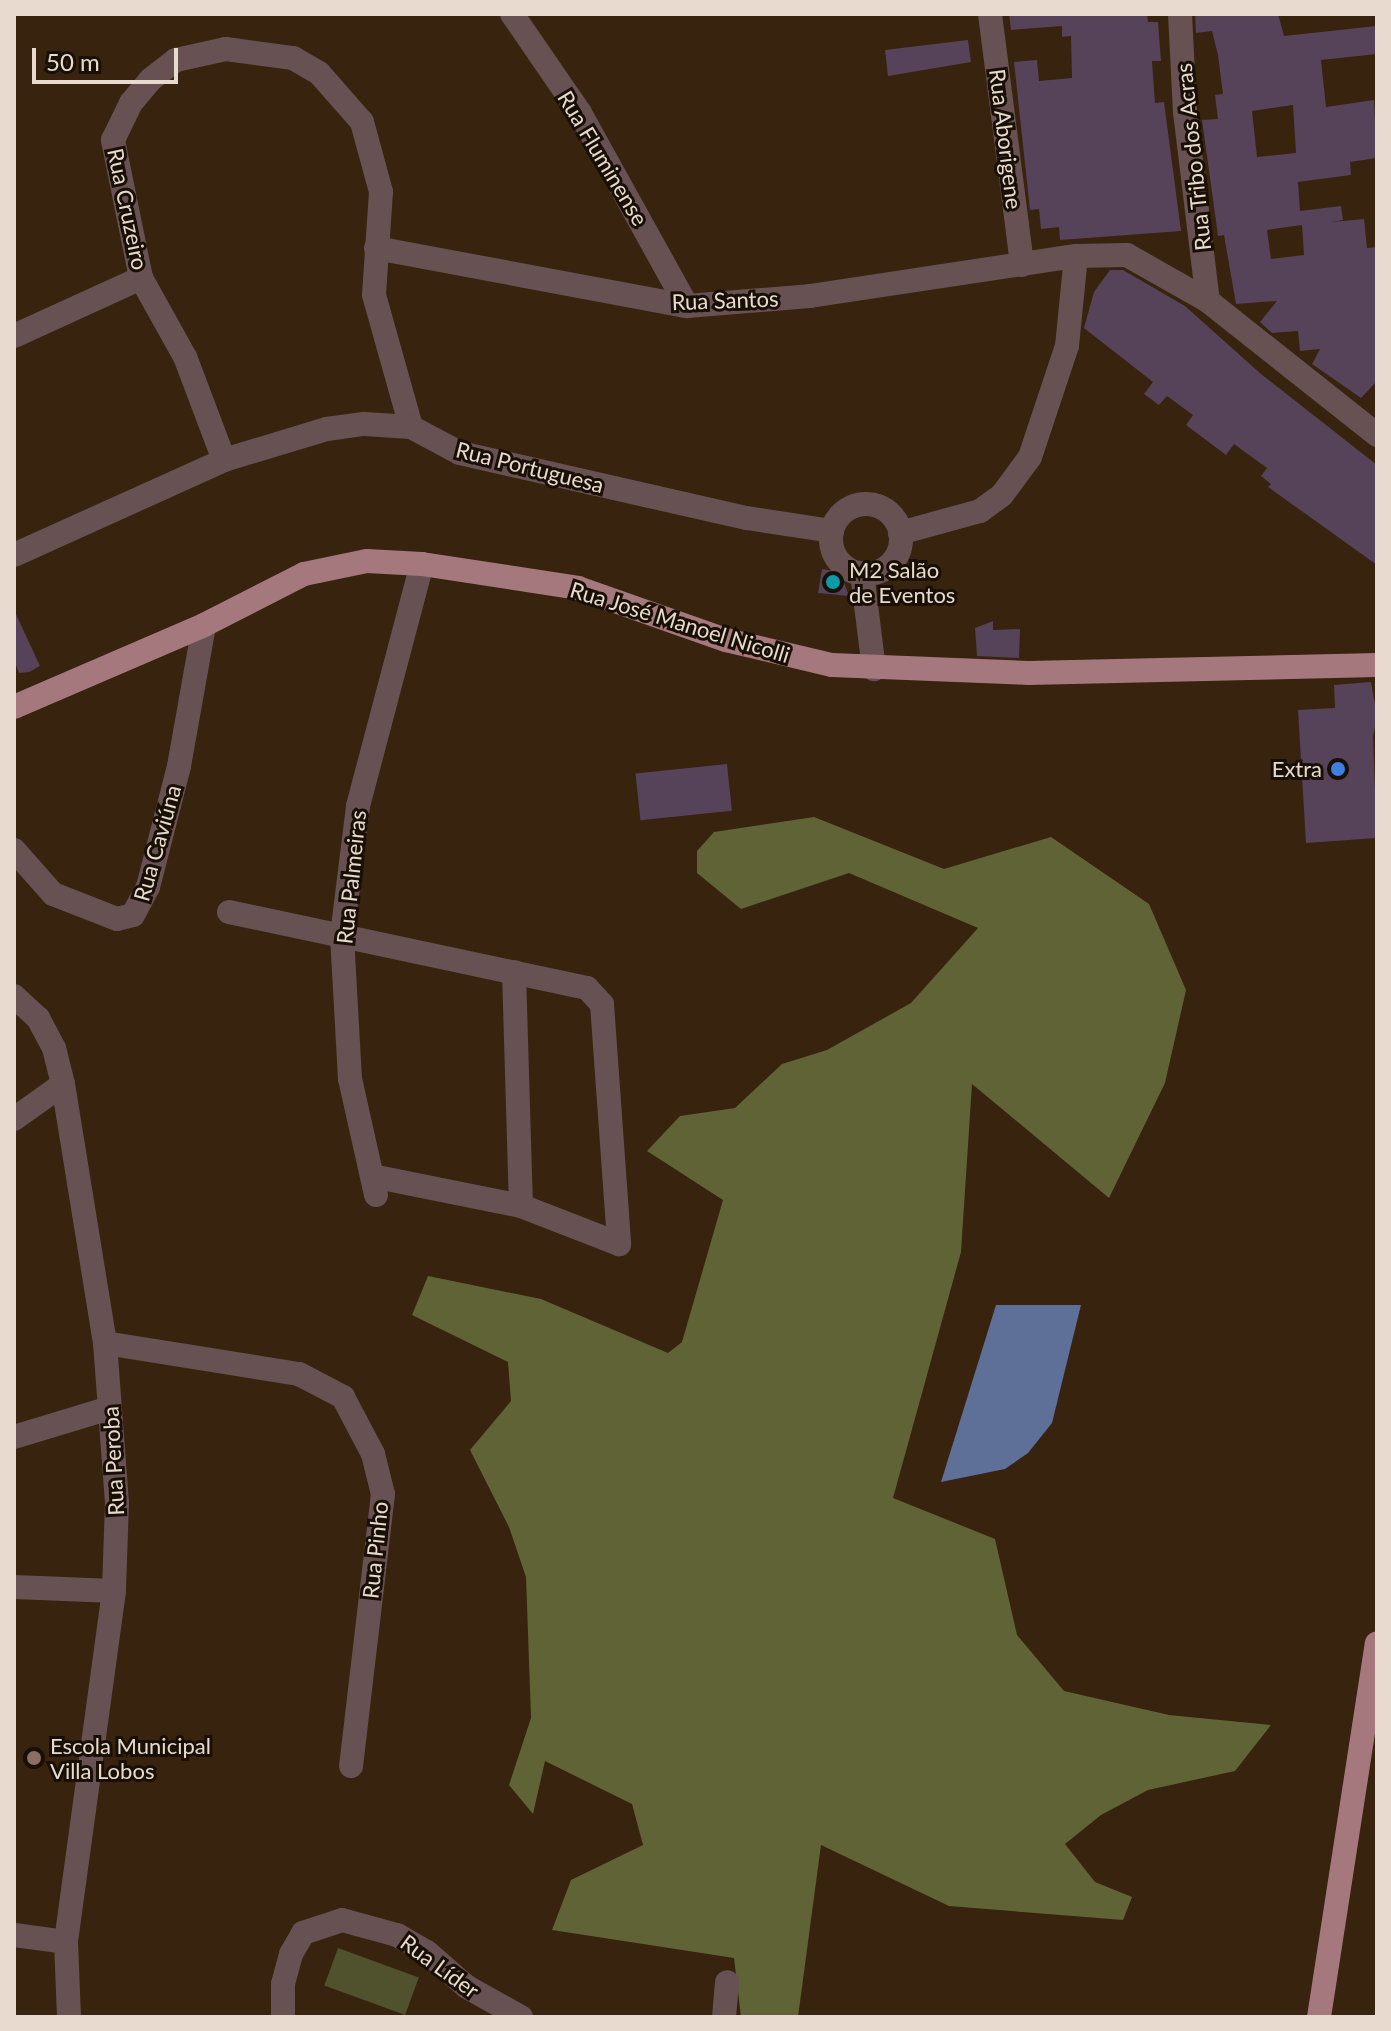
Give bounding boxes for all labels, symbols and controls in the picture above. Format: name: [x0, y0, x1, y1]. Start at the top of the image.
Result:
scale bar: [36, 32, 182, 82]
text: 50 m: [46, 47, 100, 76]
street label: Rua Tribo dos Acras: [1170, 61, 1216, 253]
street label: Rua Aborigene: [984, 67, 1028, 211]
street label: Rua Fluminense: [552, 86, 654, 230]
street label: Rua Cruzeiro: [102, 146, 154, 272]
street label: Rua Santos: [671, 285, 779, 315]
street label: Rua Portuguesa: [453, 436, 607, 498]
place label: M2 Salão de Eventos: [849, 556, 955, 608]
marker: M2 Salão de Eventos: [824, 573, 842, 591]
street label: Rua José Manoel Nicolli: [567, 576, 793, 668]
place label: Extra: [1272, 756, 1322, 782]
marker: Extra: [1329, 760, 1347, 778]
street label: Rua Caviúna: [128, 782, 186, 904]
street label: Rua Palmeiras: [331, 809, 371, 945]
street label: Rua Peroba: [97, 1406, 129, 1516]
street label: Rua Pinho: [357, 1500, 393, 1600]
place label: Escola Municipal Villa Lobos: [50, 1732, 211, 1784]
marker: Escola Municipal Villa Lobos: [25, 1749, 43, 1767]
street label: Rua Líder: [396, 1929, 484, 2003]

